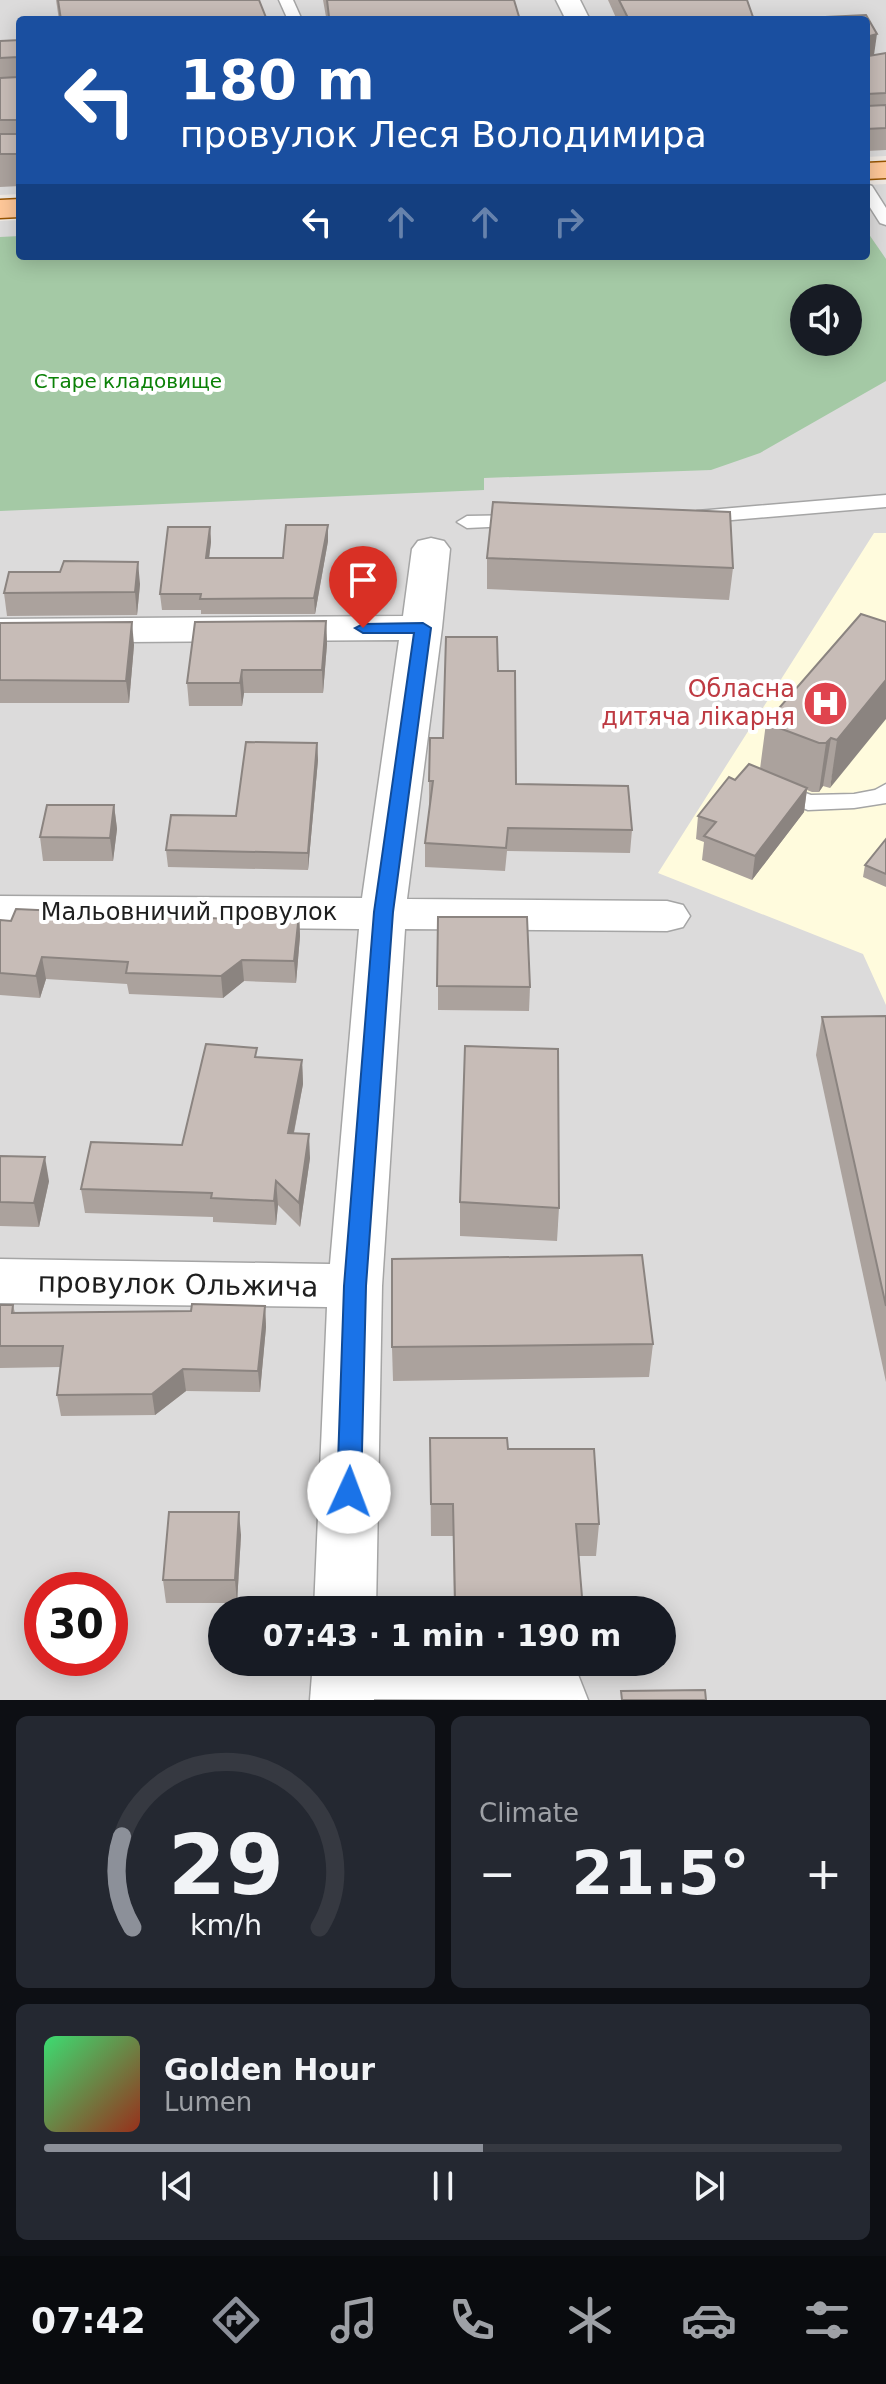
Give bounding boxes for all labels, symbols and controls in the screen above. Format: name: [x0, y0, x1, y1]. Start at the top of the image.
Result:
text: 180 m: [180, 47, 375, 112]
icon: left: [48, 48, 152, 152]
text: провулок Леся Володимира: [180, 114, 707, 155]
icon: left: [295, 200, 339, 244]
icon: ahead: [379, 200, 423, 244]
icon: ahead: [463, 200, 507, 244]
icon: right: [547, 200, 591, 244]
map controls: [790, 284, 862, 356]
button: sound: [790, 284, 862, 356]
park label: Старе кладовище: [34, 369, 222, 393]
pin: [329, 546, 397, 628]
icon: arrive: [341, 558, 385, 602]
place label: Обласна дитяча лікарня: [601, 675, 795, 731]
hospital icon: Обласна дитяча лікарня: [802, 679, 850, 727]
street label: Мальовничий провулок: [41, 898, 337, 926]
street label: провулок Ольжича: [37, 1266, 319, 1303]
position arrow: [307, 1450, 391, 1534]
speed limit sign: 30: [24, 1572, 128, 1676]
text: 07:43 · 1 min · 190 m: [263, 1618, 621, 1653]
text: Climate: [479, 1798, 579, 1828]
text: 29: [168, 1817, 283, 1914]
text: 21.5°: [571, 1838, 750, 1908]
text: −: [479, 1848, 516, 1899]
text: +: [805, 1848, 842, 1899]
text: km/h: [189, 1908, 262, 1942]
text: Golden Hour: [164, 2052, 375, 2087]
text: Lumen: [164, 2087, 252, 2117]
icon: previous: [155, 2164, 199, 2208]
icon: pause: [421, 2164, 465, 2208]
icon: next: [687, 2164, 731, 2208]
icon: directions: [208, 2292, 264, 2348]
icon: music: [326, 2292, 382, 2348]
icon: phone: [444, 2292, 500, 2348]
icon: climate: [562, 2292, 618, 2348]
icon: car: [681, 2292, 737, 2348]
icon: filters: [799, 2292, 855, 2348]
text: 07:42: [31, 2300, 146, 2341]

